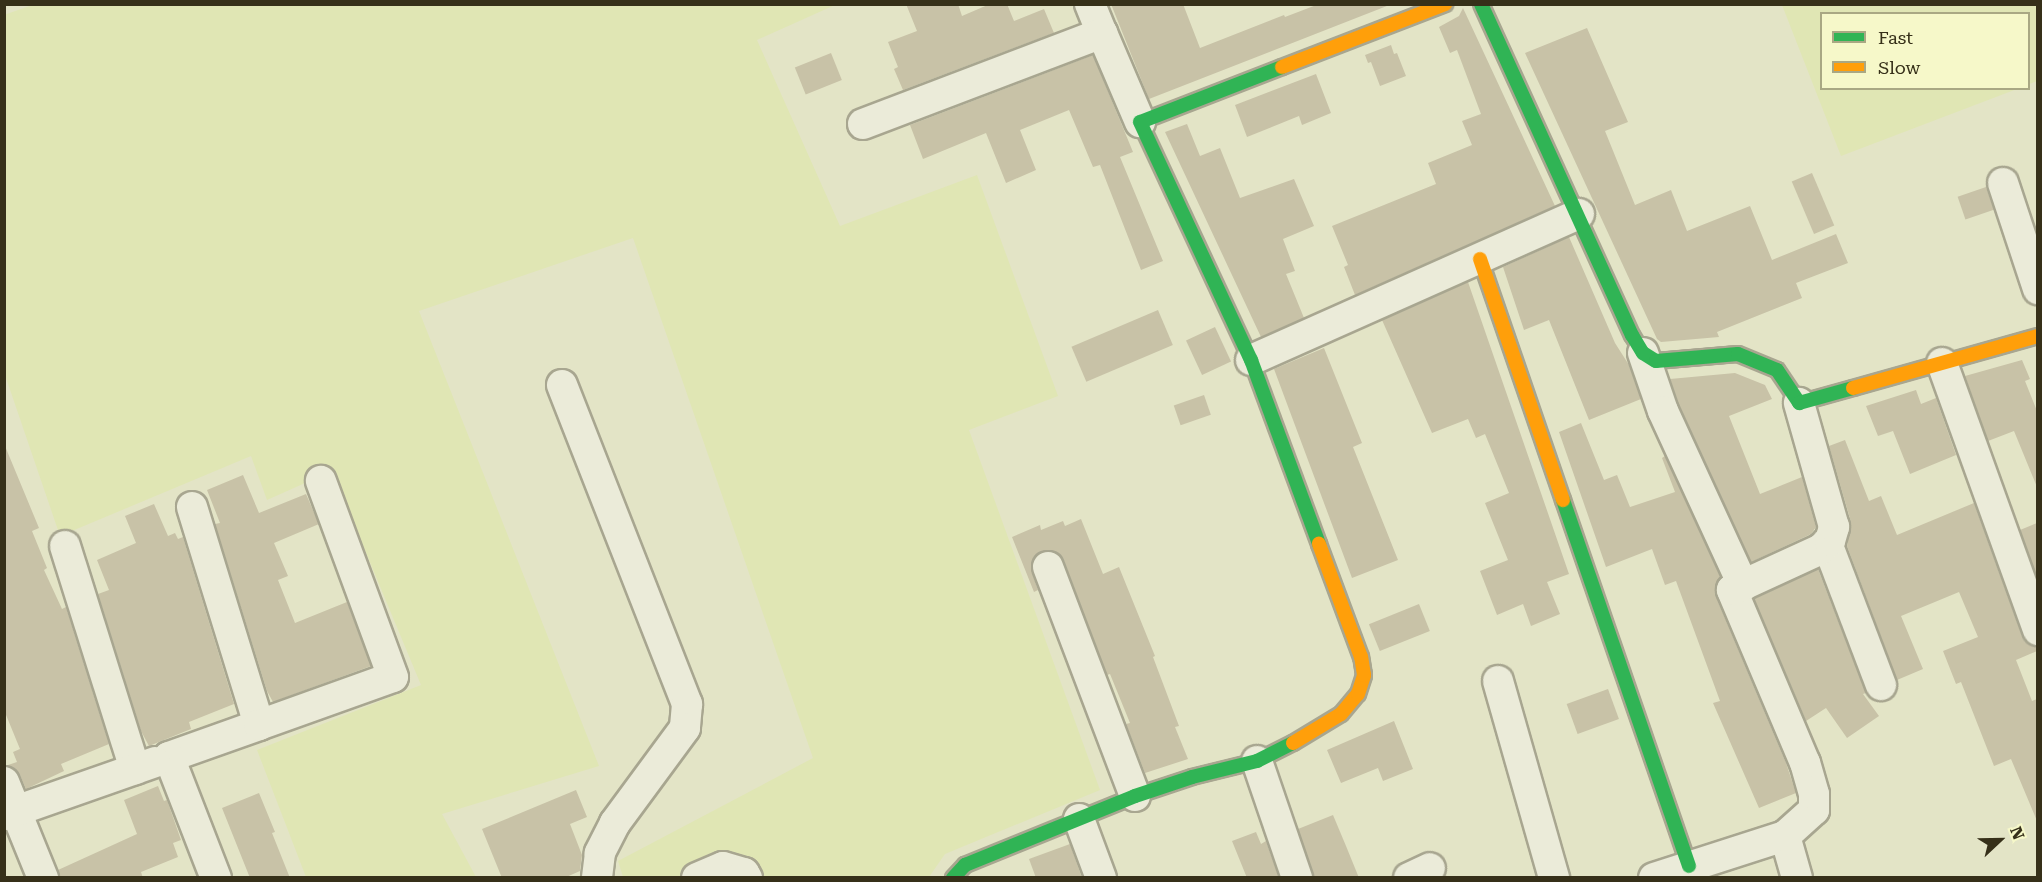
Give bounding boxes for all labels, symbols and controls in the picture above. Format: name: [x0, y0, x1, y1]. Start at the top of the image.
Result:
legend: [1820, 12, 2030, 90]
text: Fast: [1878, 27, 1913, 48]
text: Slow: [1878, 57, 1920, 78]
north arrow: [1970, 810, 2030, 870]
text: N: [2006, 824, 2028, 842]

